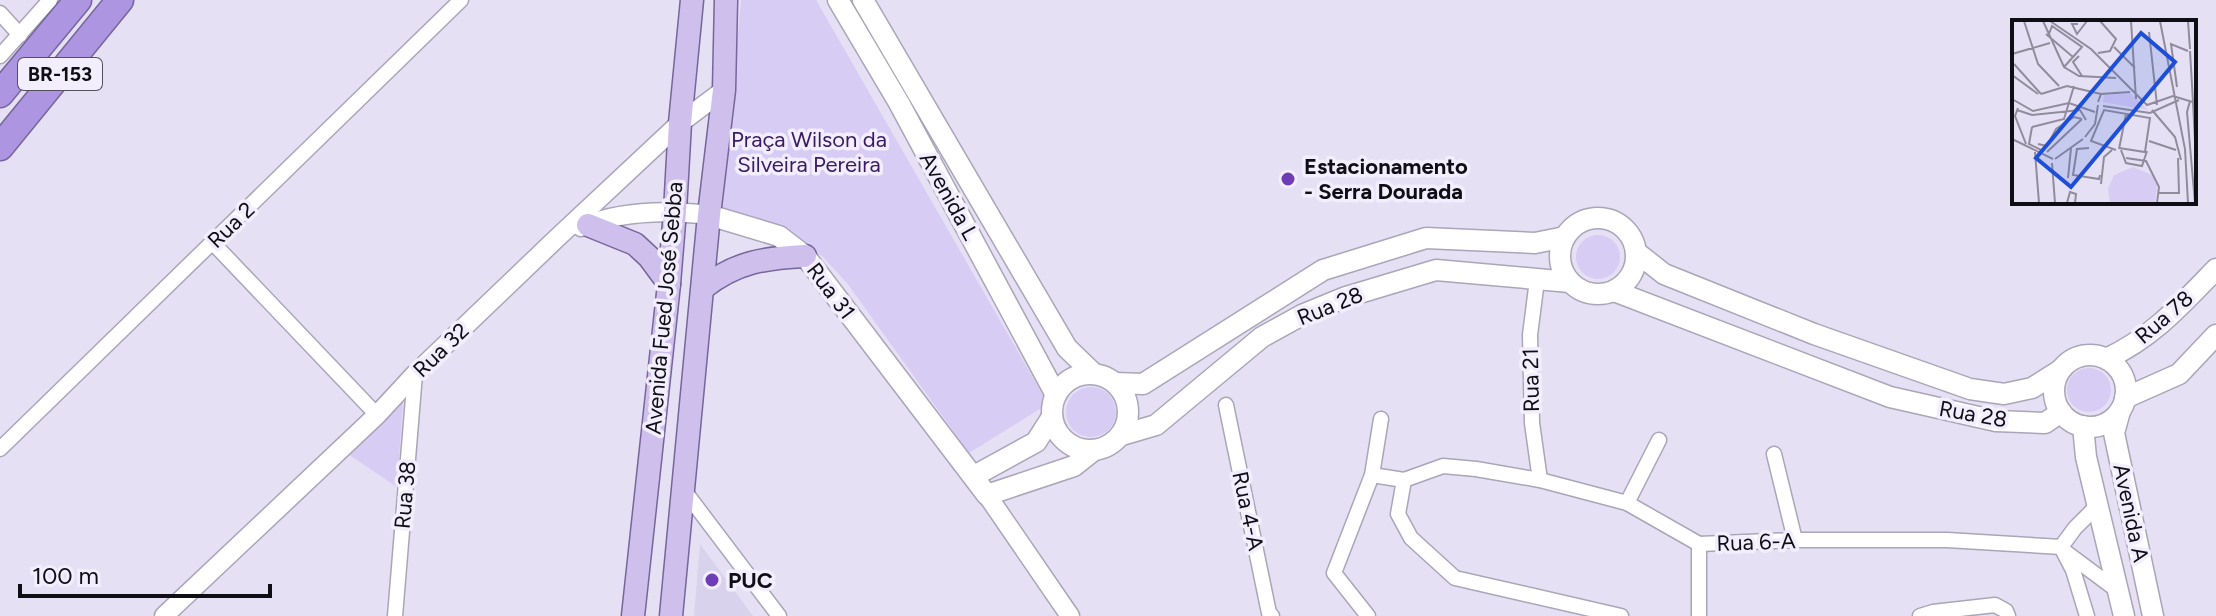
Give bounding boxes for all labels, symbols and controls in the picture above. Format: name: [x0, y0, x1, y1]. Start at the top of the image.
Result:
inset map: [2012, 20, 2196, 204]
road number: BR-153: [18, 58, 102, 90]
park label: Praça Wilson da Silveira Pereira: [731, 126, 887, 178]
street label: Avenida L: [914, 147, 984, 245]
place label: Estacionamento - Serra Dourada: [1304, 153, 1468, 205]
marker: Estacionamento - Serra Dourada: [1279, 170, 1297, 188]
street label: Avenida Fued José Sebba: [640, 181, 688, 435]
street label: Rua 2: [202, 196, 260, 254]
street label: Rua 31: [801, 257, 861, 325]
street label: Rua 28: [1293, 281, 1367, 331]
street label: Rua 78: [2129, 284, 2199, 350]
street label: Rua 32: [408, 317, 474, 383]
street label: Rua 21: [1517, 348, 1545, 412]
street label: Rua 28: [1937, 395, 2009, 433]
street label: Rua 38: [389, 460, 421, 530]
street label: Avenida A: [2107, 461, 2155, 565]
street label: Rua 4-A: [1226, 469, 1270, 553]
street label: Rua 6-A: [1716, 527, 1796, 557]
scale bar: [20, 548, 270, 598]
text: 100 m: [32, 561, 99, 590]
place label: PUC: [728, 567, 773, 594]
marker: PUC: [703, 571, 721, 589]

